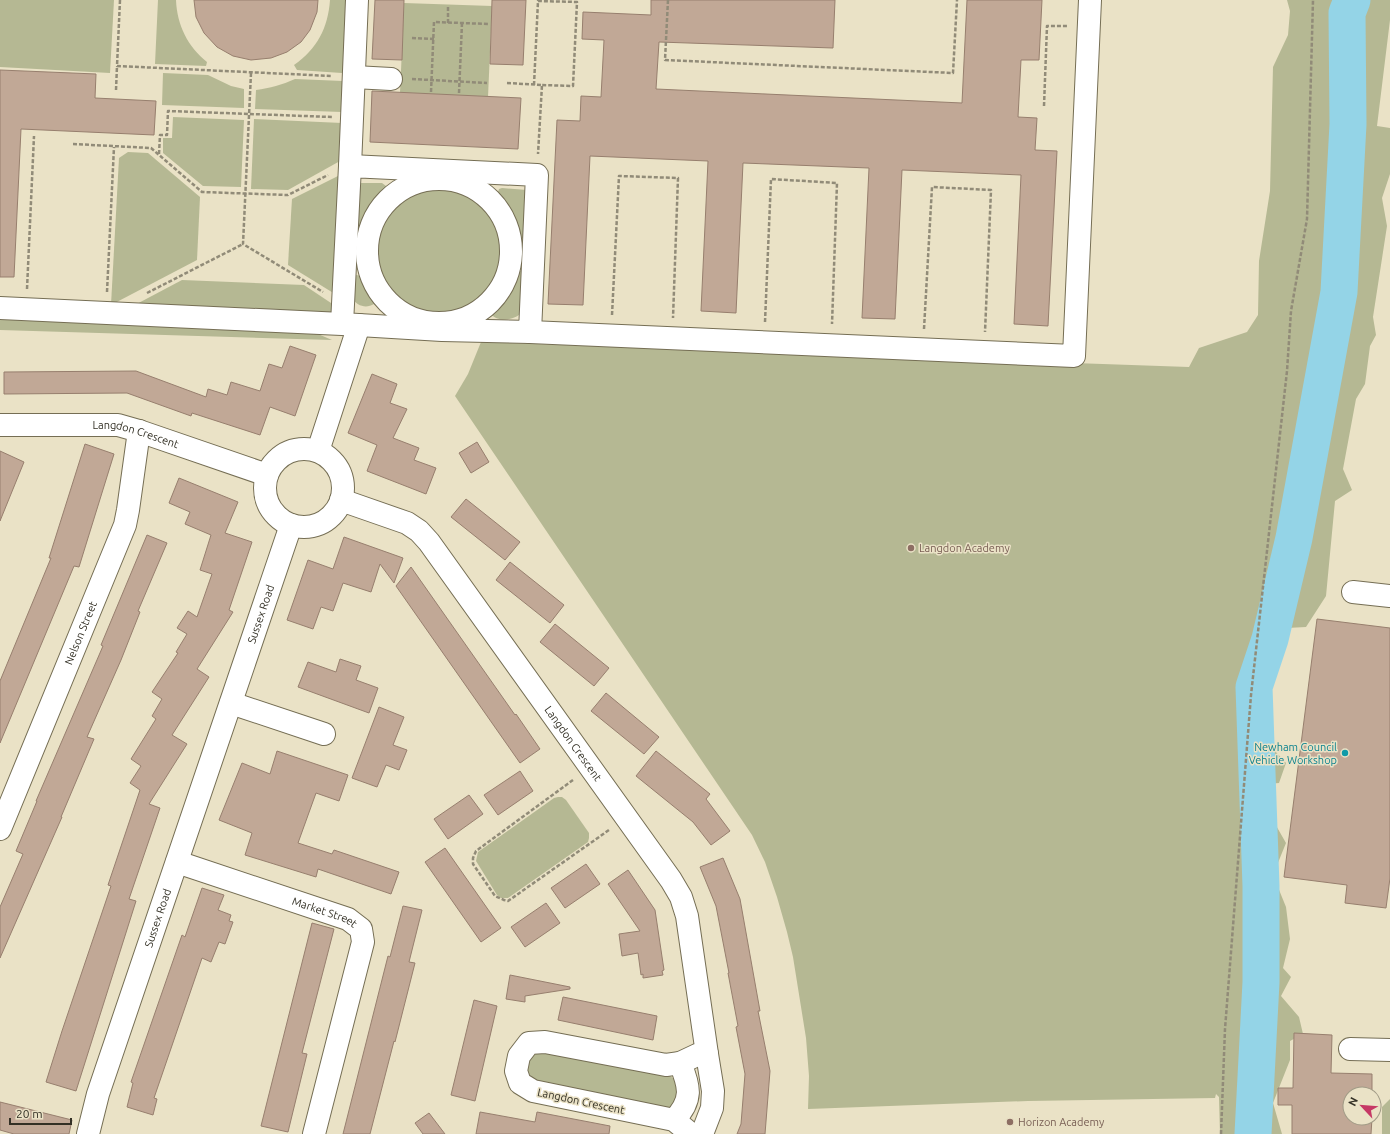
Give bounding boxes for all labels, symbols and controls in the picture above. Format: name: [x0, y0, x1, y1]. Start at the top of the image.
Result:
street label: Langdon Crescent: [92, 419, 181, 450]
place label: Langdon Academy: [919, 542, 1010, 554]
marker: Langdon Academy: [906, 543, 916, 553]
street label: Sussex Road: [245, 583, 276, 645]
street label: Nelson Street: [62, 599, 99, 666]
street label: Langdon Crescent: [542, 704, 604, 784]
place label: Newham Council Vehicle Workshop: [1249, 741, 1337, 766]
marker: Newham Council Vehicle Workshop: [1340, 748, 1350, 758]
street label: Sussex Road: [142, 887, 173, 949]
street label: Market Street: [291, 895, 360, 930]
street label: Langdon Crescent: [536, 1086, 626, 1116]
north arrow: [1342, 1086, 1382, 1126]
text: N: [1346, 1095, 1360, 1108]
scale bar: [10, 1100, 71, 1126]
text: 20 m: [16, 1107, 43, 1120]
place label: Horizon Academy: [1018, 1116, 1105, 1128]
marker: Horizon Academy: [1005, 1117, 1015, 1127]

